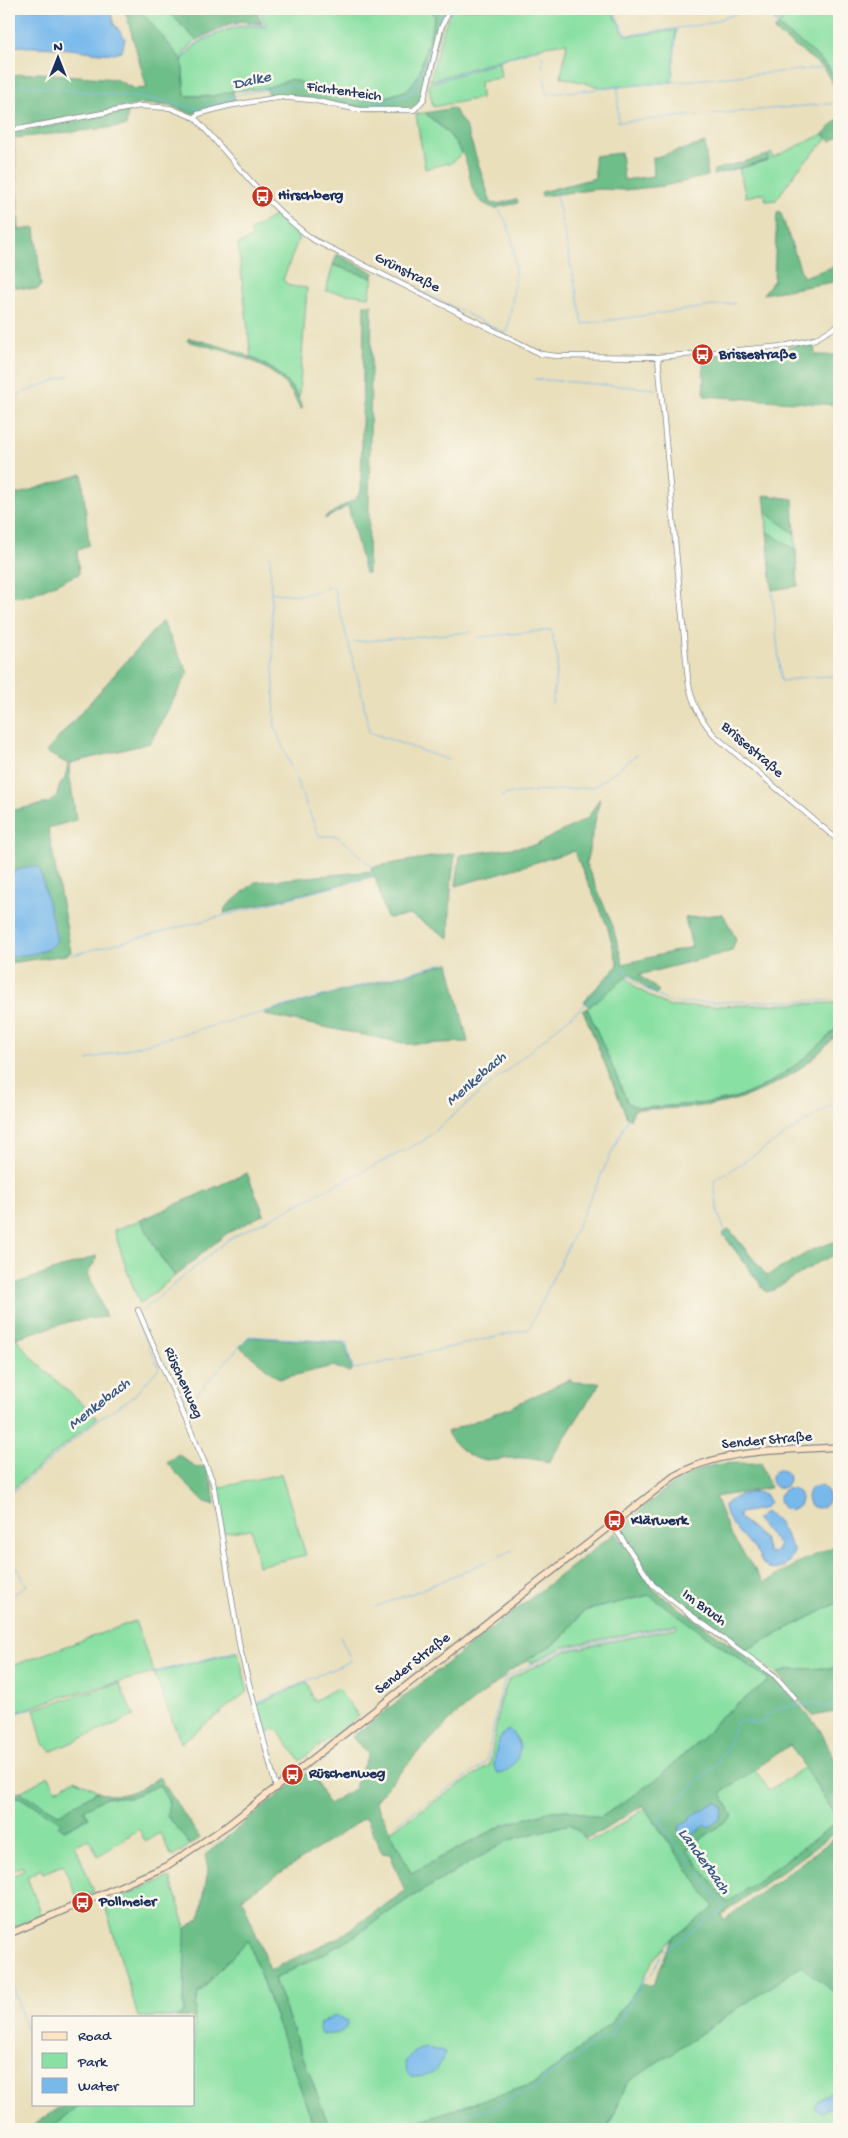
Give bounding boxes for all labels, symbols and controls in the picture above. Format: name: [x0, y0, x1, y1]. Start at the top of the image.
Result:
north arrow: [32, 32, 82, 82]
text: N: [53, 39, 63, 56]
water label: Dalke: [231, 68, 273, 96]
street label: Fichtenteich: [304, 78, 383, 106]
bus stop icon: Hirschberg: [250, 184, 274, 208]
place label: Hirschberg: [278, 187, 344, 205]
street label: Grünstraße: [371, 249, 443, 297]
bus stop icon: Brissestraße: [691, 343, 715, 367]
place label: Brissestraße: [718, 346, 797, 364]
street label: Brissestraße: [716, 717, 787, 782]
water label: Menkebach: [443, 1048, 511, 1111]
street label: Rüschenweg: [159, 1344, 207, 1422]
water label: Menkebach: [65, 1375, 135, 1435]
street label: Sender Straße: [721, 1428, 813, 1454]
bus stop icon: Klärwerk: [603, 1509, 627, 1533]
place label: Klärwerk: [630, 1512, 690, 1530]
street label: Im Bruch: [678, 1585, 730, 1631]
street label: Sender Straße: [372, 1629, 455, 1699]
bus stop icon: Rüschenweg: [281, 1762, 305, 1786]
place label: Rüschenweg: [308, 1765, 386, 1783]
water label: Landerbach: [673, 1825, 734, 1899]
bus stop icon: Pollmeier: [71, 1890, 95, 1914]
place label: Pollmeier: [98, 1893, 158, 1911]
legend: [32, 2016, 195, 2106]
text: Road: [78, 2028, 112, 2046]
text: Park: [77, 2054, 108, 2072]
text: Water: [78, 2078, 120, 2096]

